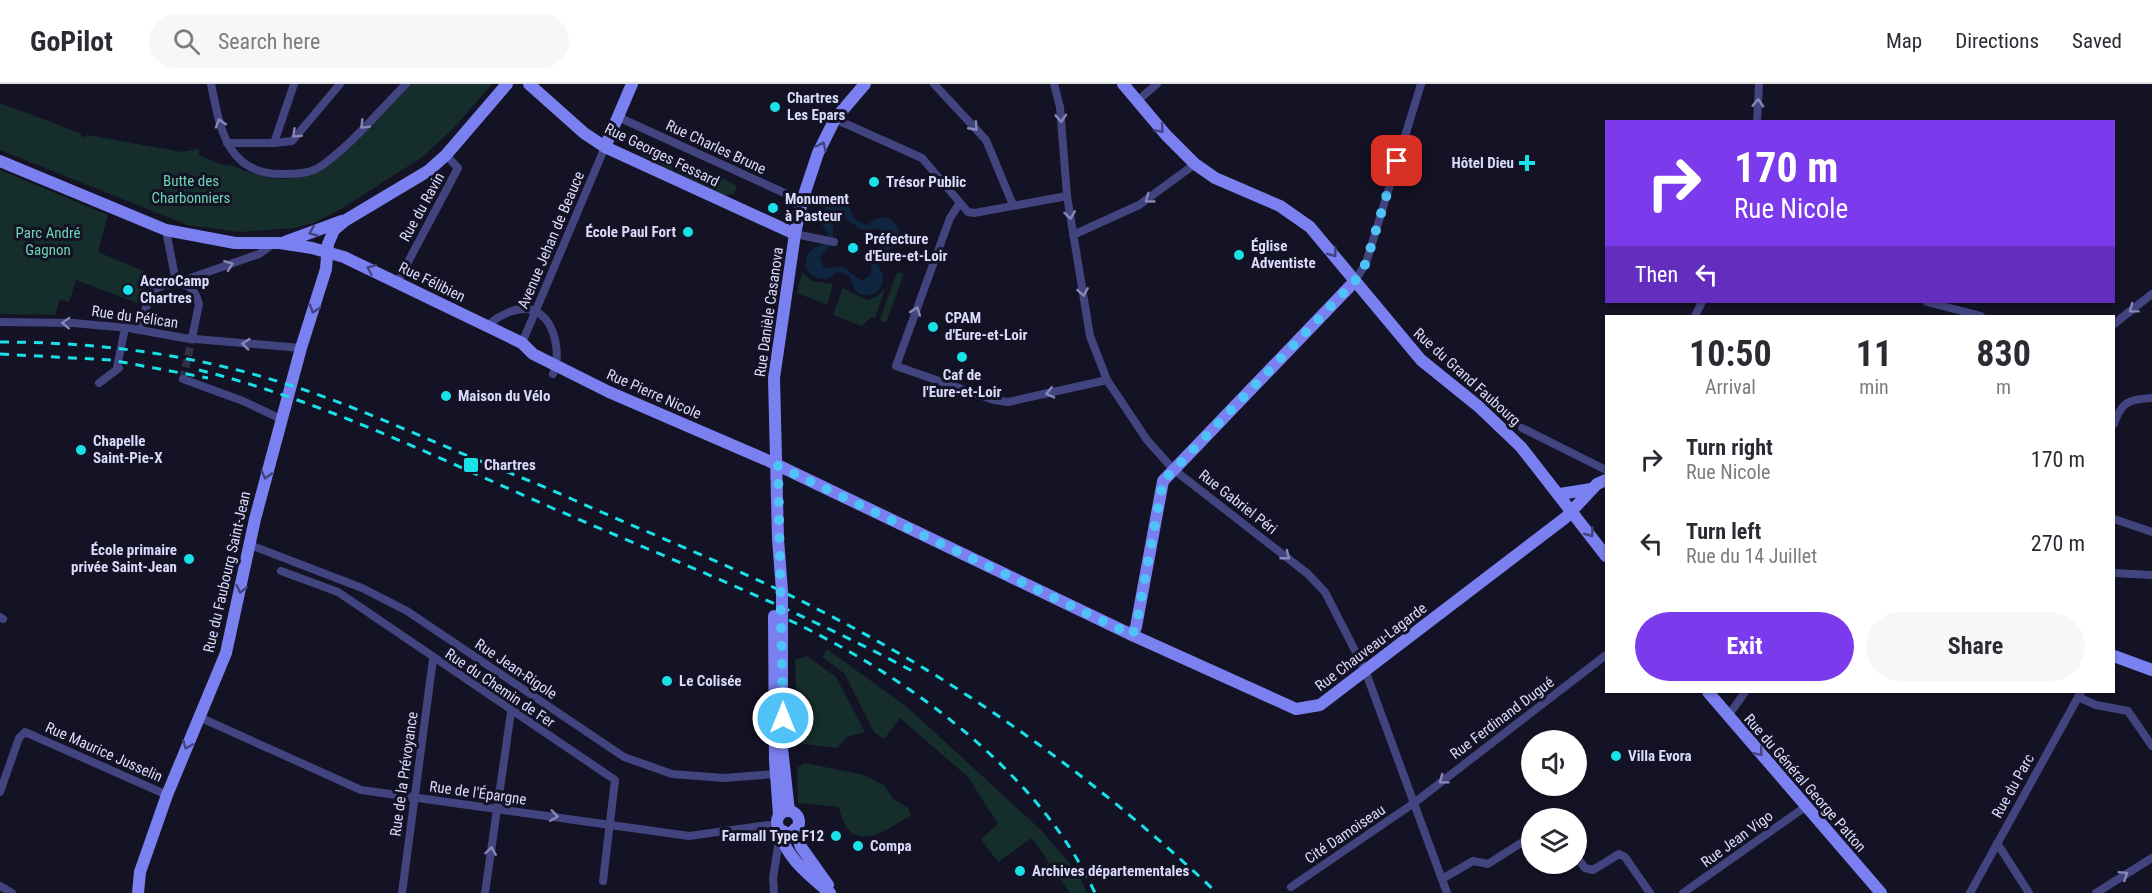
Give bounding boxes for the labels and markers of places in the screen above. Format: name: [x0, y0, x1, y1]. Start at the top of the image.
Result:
place label: Chartres Les Epars: [787, 89, 845, 124]
marker: Chartres Les Epars: [768, 100, 782, 114]
pin: [1371, 135, 1422, 186]
place label: Hôtel Dieu: [1452, 154, 1514, 172]
marker: Hôtel Dieu: [1518, 154, 1536, 172]
place label: Trésor Public: [886, 173, 966, 191]
marker: Trésor Public: [867, 175, 881, 189]
place label: Monument à Pasteur: [785, 190, 849, 225]
marker: Monument à Pasteur: [766, 201, 780, 215]
place label: École Paul Fort: [585, 223, 676, 241]
marker: École Paul Fort: [681, 225, 695, 239]
place label: Préfecture d'Eure-et-Loir: [865, 230, 947, 265]
place label: Église Adventiste: [1251, 237, 1316, 272]
marker: Préfecture d'Eure-et-Loir: [846, 241, 860, 255]
marker: Église Adventiste: [1232, 248, 1246, 262]
place label: AccroCamp Chartres: [140, 272, 209, 307]
marker: AccroCamp Chartres: [121, 283, 135, 297]
place label: CPAM d'Eure-et-Loir: [945, 309, 1027, 344]
marker: CPAM d'Eure-et-Loir: [926, 320, 940, 334]
marker: Caf de l'Eure-et-Loir: [955, 350, 969, 364]
place label: Caf de l'Eure-et-Loir: [923, 366, 1001, 401]
place label: Maison du Vélo: [458, 387, 550, 405]
marker: Maison du Vélo: [439, 389, 453, 403]
place label: Chapelle Saint-Pie-X: [93, 432, 163, 467]
marker: Chapelle Saint-Pie-X: [74, 443, 88, 457]
marker: Chartres: [462, 456, 480, 474]
place label: Chartres: [484, 456, 536, 474]
place label: École primaire privée Saint-Jean: [71, 541, 177, 576]
marker: École primaire privée Saint-Jean: [182, 552, 196, 566]
place label: Le Colisée: [679, 672, 742, 690]
marker: Le Colisée: [660, 674, 674, 688]
place label: Villa Evora: [1628, 747, 1692, 765]
marker: Villa Evora: [1609, 749, 1623, 763]
place label: Farmall Type F12: [722, 827, 824, 845]
marker: Farmall Type F12: [829, 829, 843, 843]
place label: Compa: [870, 837, 912, 855]
marker: Compa: [851, 839, 865, 853]
place label: Archives départementales: [1032, 862, 1189, 880]
marker: Archives départementales: [1013, 864, 1027, 878]

